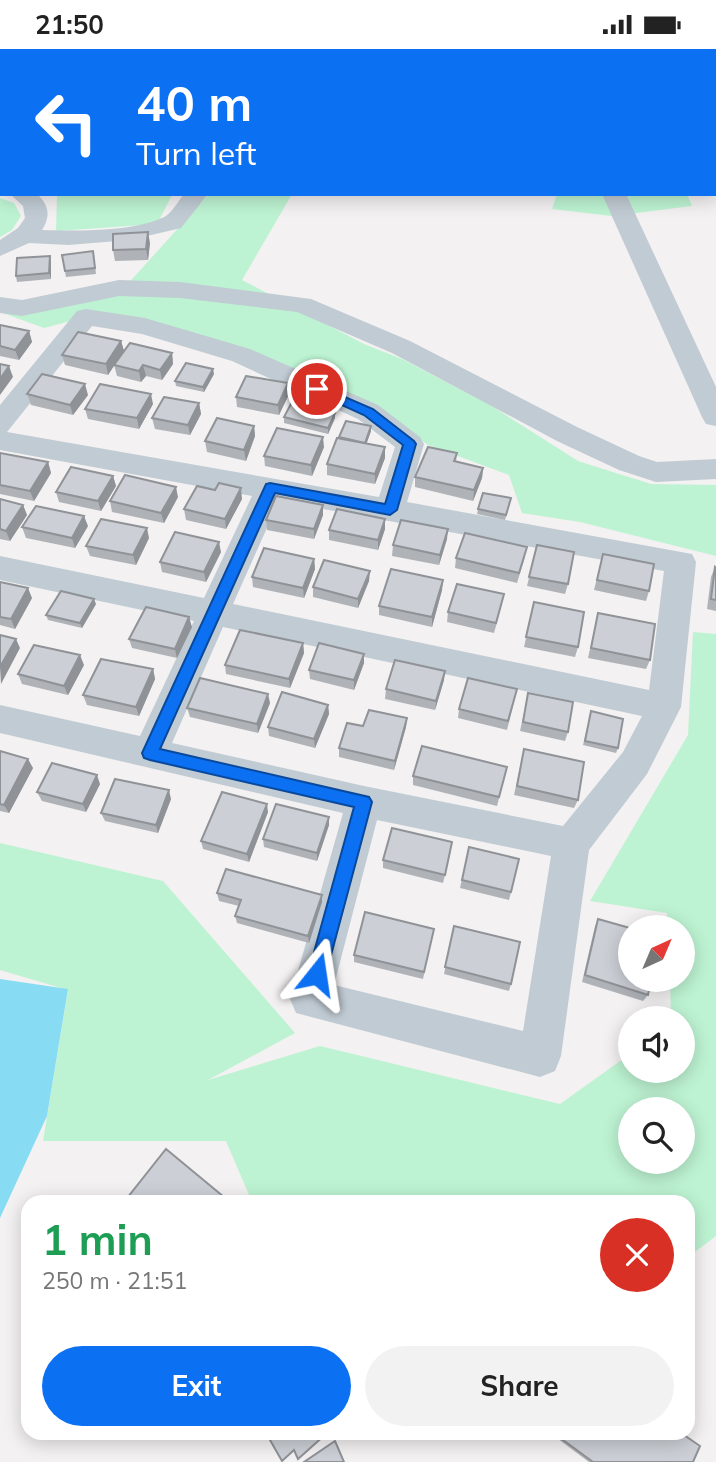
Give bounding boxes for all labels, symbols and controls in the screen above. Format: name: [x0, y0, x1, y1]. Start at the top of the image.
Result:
text: 21:50: [35, 8, 104, 41]
text: 40 m: [136, 72, 252, 133]
icon: left: [21, 77, 112, 168]
text: Turn left: [136, 133, 256, 173]
pin: [287, 359, 347, 419]
icon: arrive: [298, 370, 336, 408]
north arrow: [618, 915, 695, 992]
map controls: [618, 915, 695, 1174]
position arrow: [280, 937, 354, 1011]
button: sound: [618, 1006, 695, 1083]
button: search: [618, 1097, 695, 1174]
text: 1 min: [42, 1213, 153, 1266]
button: close: [600, 1218, 674, 1292]
text: 250 m · 21:51: [42, 1266, 187, 1295]
button: Exit: [42, 1346, 351, 1426]
button: Share: [365, 1346, 674, 1426]

